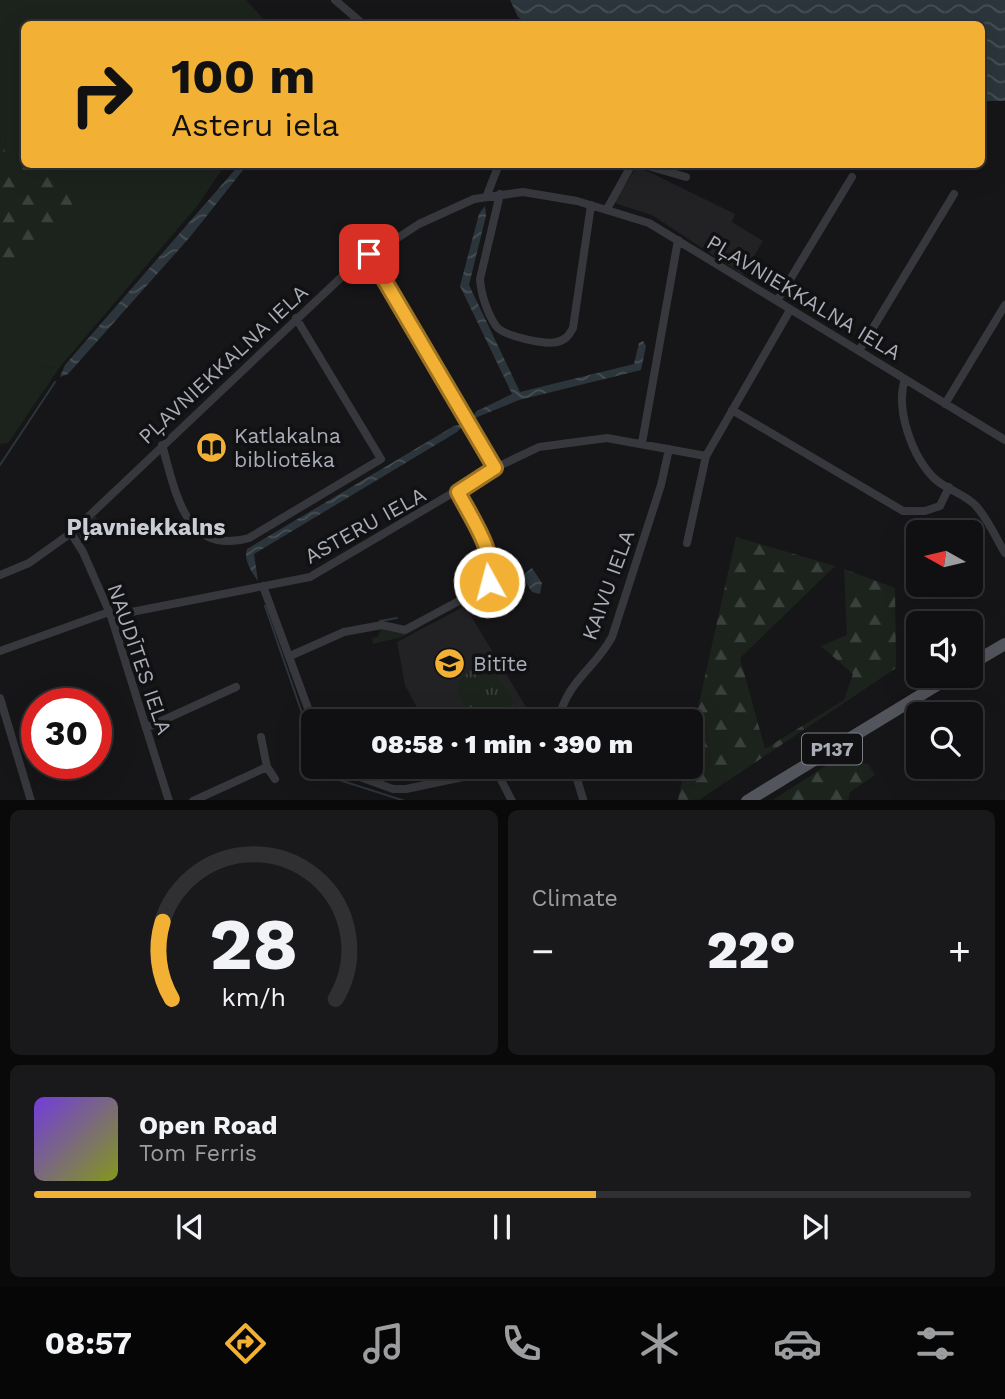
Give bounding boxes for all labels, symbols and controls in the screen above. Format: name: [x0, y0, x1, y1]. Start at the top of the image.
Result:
text: 100 m: [171, 47, 315, 105]
icon: right: [56, 49, 147, 140]
text: Asteru iela: [171, 106, 339, 144]
pin: [339, 224, 399, 284]
street label: PĻAVNIEKKALNA IELA: [702, 229, 906, 365]
icon: arrive: [350, 235, 388, 273]
street label: PĻAVNIEKKALNA IELA: [133, 279, 313, 449]
place label: Katlakalna bibliotēka: [234, 423, 341, 472]
library icon: Katlakalna bibliotēka: [194, 430, 228, 464]
street label: ASTERU IELA: [300, 481, 430, 569]
district label: Pļavniekkalns: [67, 514, 225, 541]
north arrow: [906, 520, 984, 597]
map controls: [906, 520, 983, 779]
street label: KAIVU IELA: [576, 526, 640, 644]
position arrow: [452, 545, 526, 619]
street label: NAUDĪTES IELA: [102, 580, 178, 738]
button: sound: [906, 611, 983, 688]
school or university icon: Bitīte: [433, 646, 467, 680]
place label: Bitīte: [473, 651, 528, 676]
speed limit sign: 30: [21, 688, 112, 779]
button: search: [906, 702, 983, 779]
text: 08:58 · 1 min · 390 m: [371, 729, 633, 759]
road number: P137: [802, 734, 862, 764]
text: Climate: [532, 885, 618, 912]
text: 28: [209, 901, 298, 987]
text: 22°: [707, 920, 796, 981]
text: −: [532, 929, 554, 973]
text: +: [948, 929, 971, 973]
text: km/h: [222, 982, 286, 1011]
text: Open Road: [139, 1110, 277, 1140]
text: Tom Ferris: [139, 1140, 257, 1167]
icon: previous: [171, 1208, 209, 1246]
icon: pause: [483, 1208, 521, 1246]
icon: next: [796, 1208, 834, 1246]
icon: directions: [221, 1319, 270, 1368]
icon: music: [359, 1319, 408, 1368]
icon: phone: [497, 1319, 546, 1368]
icon: climate: [635, 1319, 684, 1368]
icon: car: [773, 1319, 822, 1368]
icon: filters: [911, 1319, 960, 1368]
text: 08:57: [45, 1324, 132, 1362]

